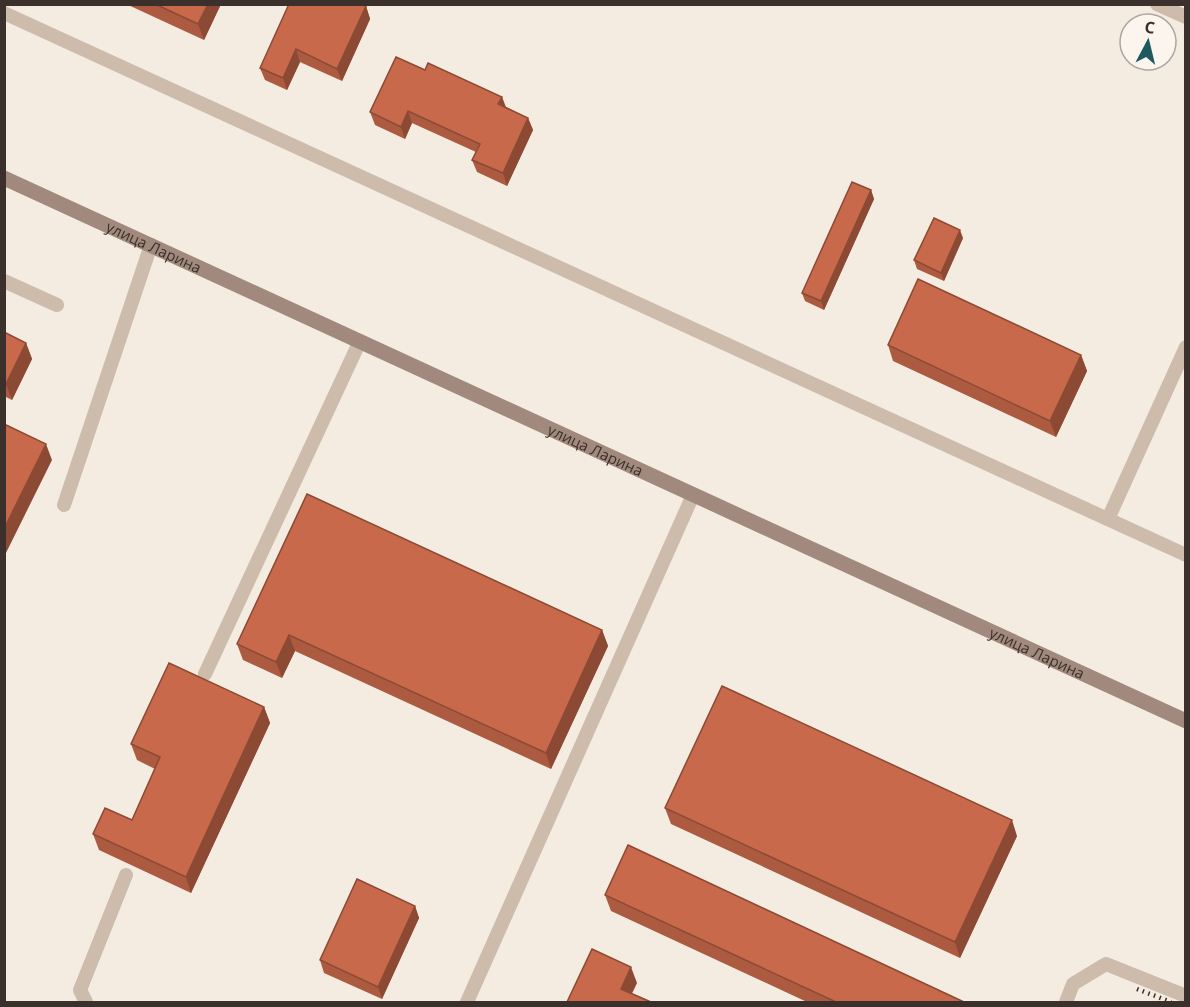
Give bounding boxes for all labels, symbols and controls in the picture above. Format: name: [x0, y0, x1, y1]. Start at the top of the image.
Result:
north arrow: [1118, 12, 1178, 72]
text: С: [1143, 16, 1156, 39]
street label: улица Ларина: [103, 216, 205, 277]
street label: улица Ларина: [545, 419, 646, 480]
street label: улица Ларина: [986, 622, 1088, 683]

